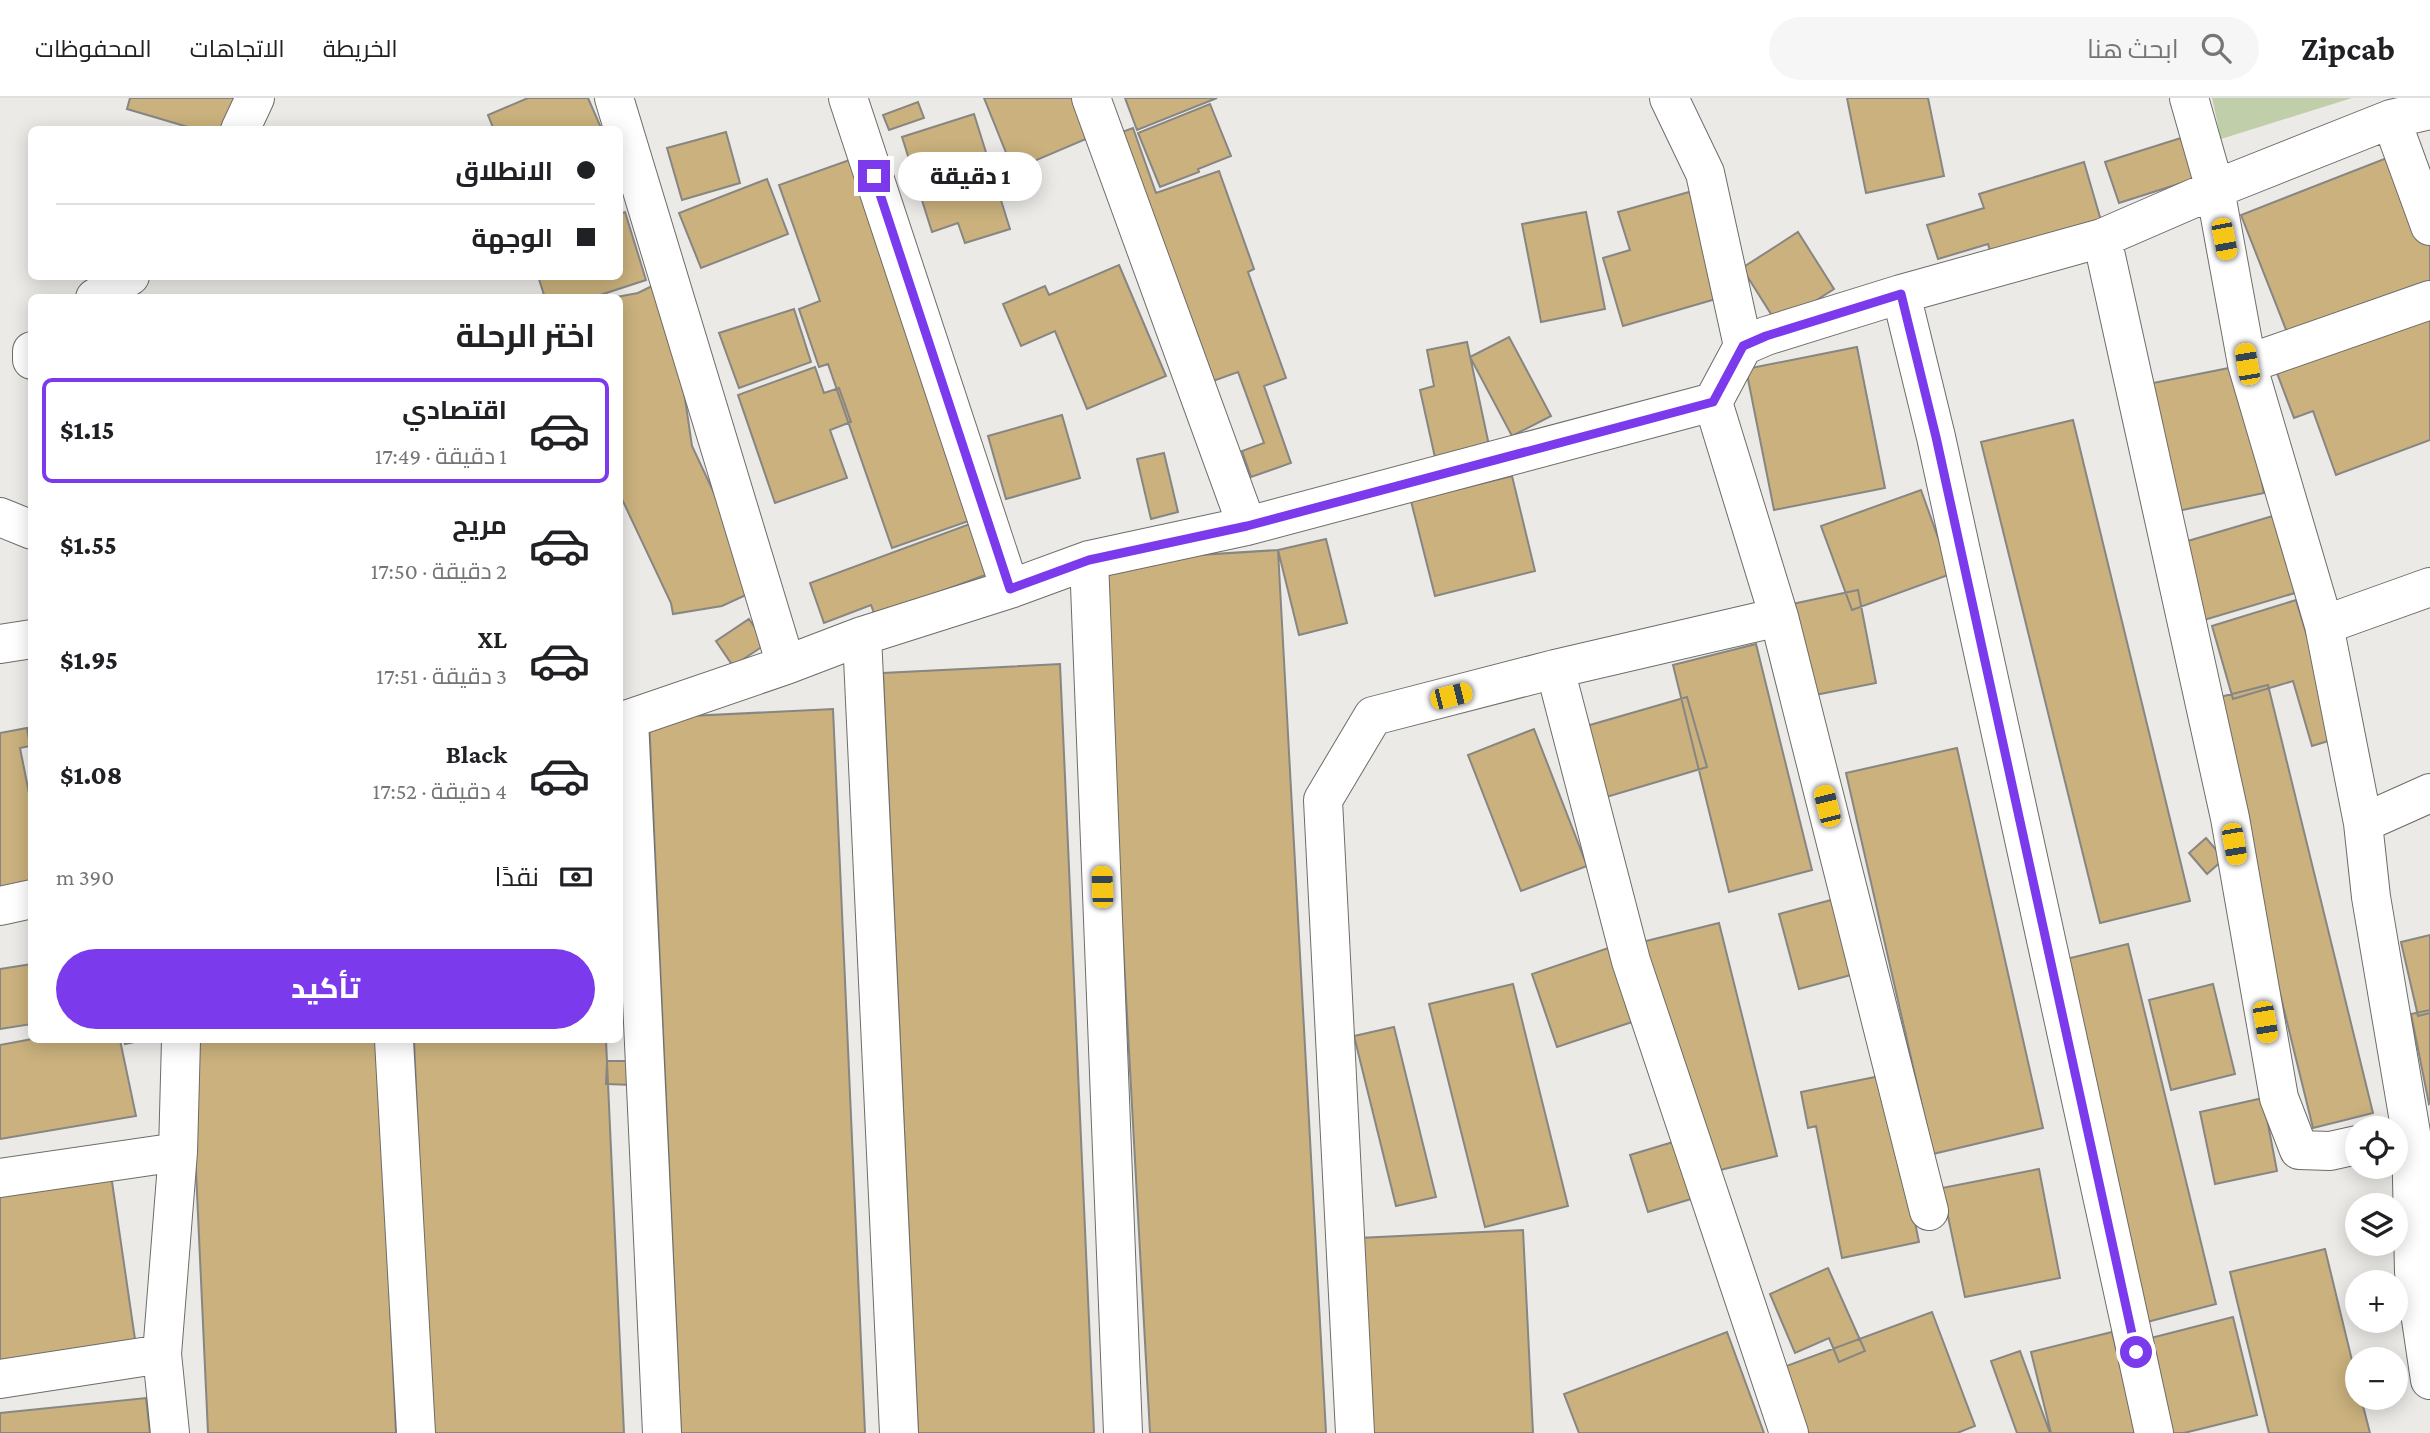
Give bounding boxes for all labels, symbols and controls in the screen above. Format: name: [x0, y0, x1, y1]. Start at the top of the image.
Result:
search box: [1769, 17, 2259, 80]
icon: search: [2197, 29, 2235, 67]
text: Zipcab: [2301, 30, 2395, 67]
text: المحفوظات: [35, 35, 152, 62]
text: الاتجاهات: [190, 35, 285, 62]
text: الخريطة: [323, 35, 398, 62]
text: ابحث هنا: [2087, 35, 2179, 64]
callout: 1 دقيقة: [898, 152, 1042, 200]
text: الانطلاق: [455, 157, 553, 186]
route end: [858, 160, 890, 192]
text: 1 دقيقة: [930, 163, 1010, 189]
car: [2210, 216, 2239, 262]
text: الوجهة: [472, 224, 553, 253]
text: اختر الرحلة: [456, 318, 595, 354]
car: [2234, 341, 2261, 387]
text: اقتصادي: [402, 396, 507, 425]
icon: car: [528, 399, 591, 462]
text: $1.15: [60, 416, 114, 445]
text: 1 دقيقة · 17:49: [375, 443, 507, 469]
text: مريح: [452, 511, 507, 540]
icon: car: [528, 514, 591, 577]
text: $1.55: [60, 531, 117, 560]
text: 2 دقيقة · 17:50: [371, 558, 507, 584]
text: XL: [478, 625, 507, 654]
icon: car: [528, 629, 591, 692]
text: $1.95: [60, 646, 118, 675]
text: 3 دقيقة · 17:51: [376, 663, 507, 689]
car: [1429, 681, 1474, 711]
text: Black: [446, 740, 507, 769]
icon: car: [528, 744, 591, 807]
text: $1.08: [60, 761, 122, 790]
text: 4 دقيقة · 17:52: [373, 778, 507, 804]
car: [1812, 783, 1843, 829]
car: [2221, 821, 2248, 867]
icon: cash: [557, 858, 595, 896]
text: نقدًا: [495, 863, 539, 892]
text: 390 m: [56, 864, 114, 890]
car: [1091, 866, 1114, 908]
button: تأكيد: [56, 949, 595, 1029]
car: [2252, 999, 2279, 1045]
map controls: [2345, 1116, 2408, 1410]
button: locate: [2345, 1116, 2408, 1179]
button: layers: [2345, 1193, 2408, 1256]
button: +: [2345, 1270, 2408, 1333]
route start: [2120, 1336, 2152, 1368]
button: −: [2345, 1347, 2408, 1410]

